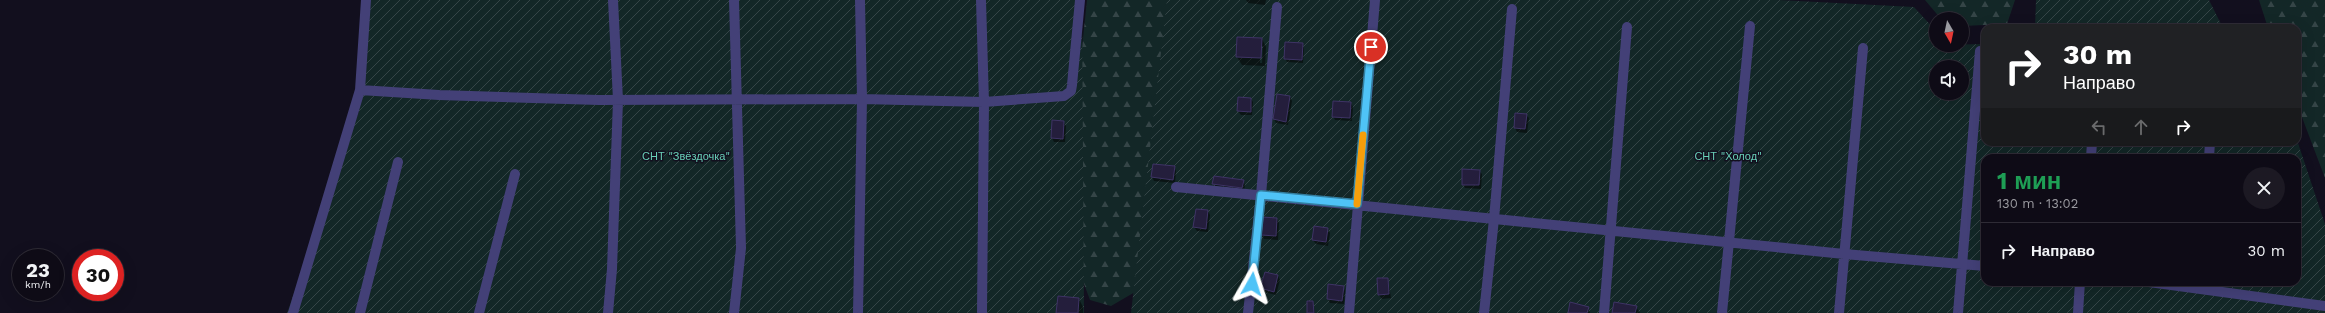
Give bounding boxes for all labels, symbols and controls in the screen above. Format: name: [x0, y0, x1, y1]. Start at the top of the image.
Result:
north arrow: [1929, 12, 1969, 52]
map controls: [1929, 12, 1969, 100]
pin: [1354, 30, 1388, 64]
icon: arrive: [1360, 36, 1382, 58]
text: 30 m: [2063, 38, 2132, 71]
icon: right: [1997, 40, 2049, 92]
button: sound: [1929, 60, 1969, 100]
text: Направо: [2063, 72, 2135, 93]
icon: left: [2088, 116, 2110, 138]
icon: ahead: [2130, 116, 2152, 138]
icon: right: [2172, 116, 2194, 138]
park label: СНТ "Звёздочка": [642, 150, 730, 163]
park label: СНТ "Холод": [1694, 150, 1762, 163]
text: 1 мин: [1997, 167, 2061, 195]
button: close: [2243, 167, 2285, 209]
text: 130 m · 13:02: [1997, 196, 2078, 211]
icon: right: [1997, 240, 2019, 262]
text: Направо: [2031, 242, 2095, 260]
text: 30 m: [2248, 242, 2285, 260]
speed limit sign: 30: [72, 249, 124, 301]
text: 23: [26, 258, 50, 282]
position arrow: [1231, 263, 1273, 305]
text: km/h: [25, 279, 51, 290]

